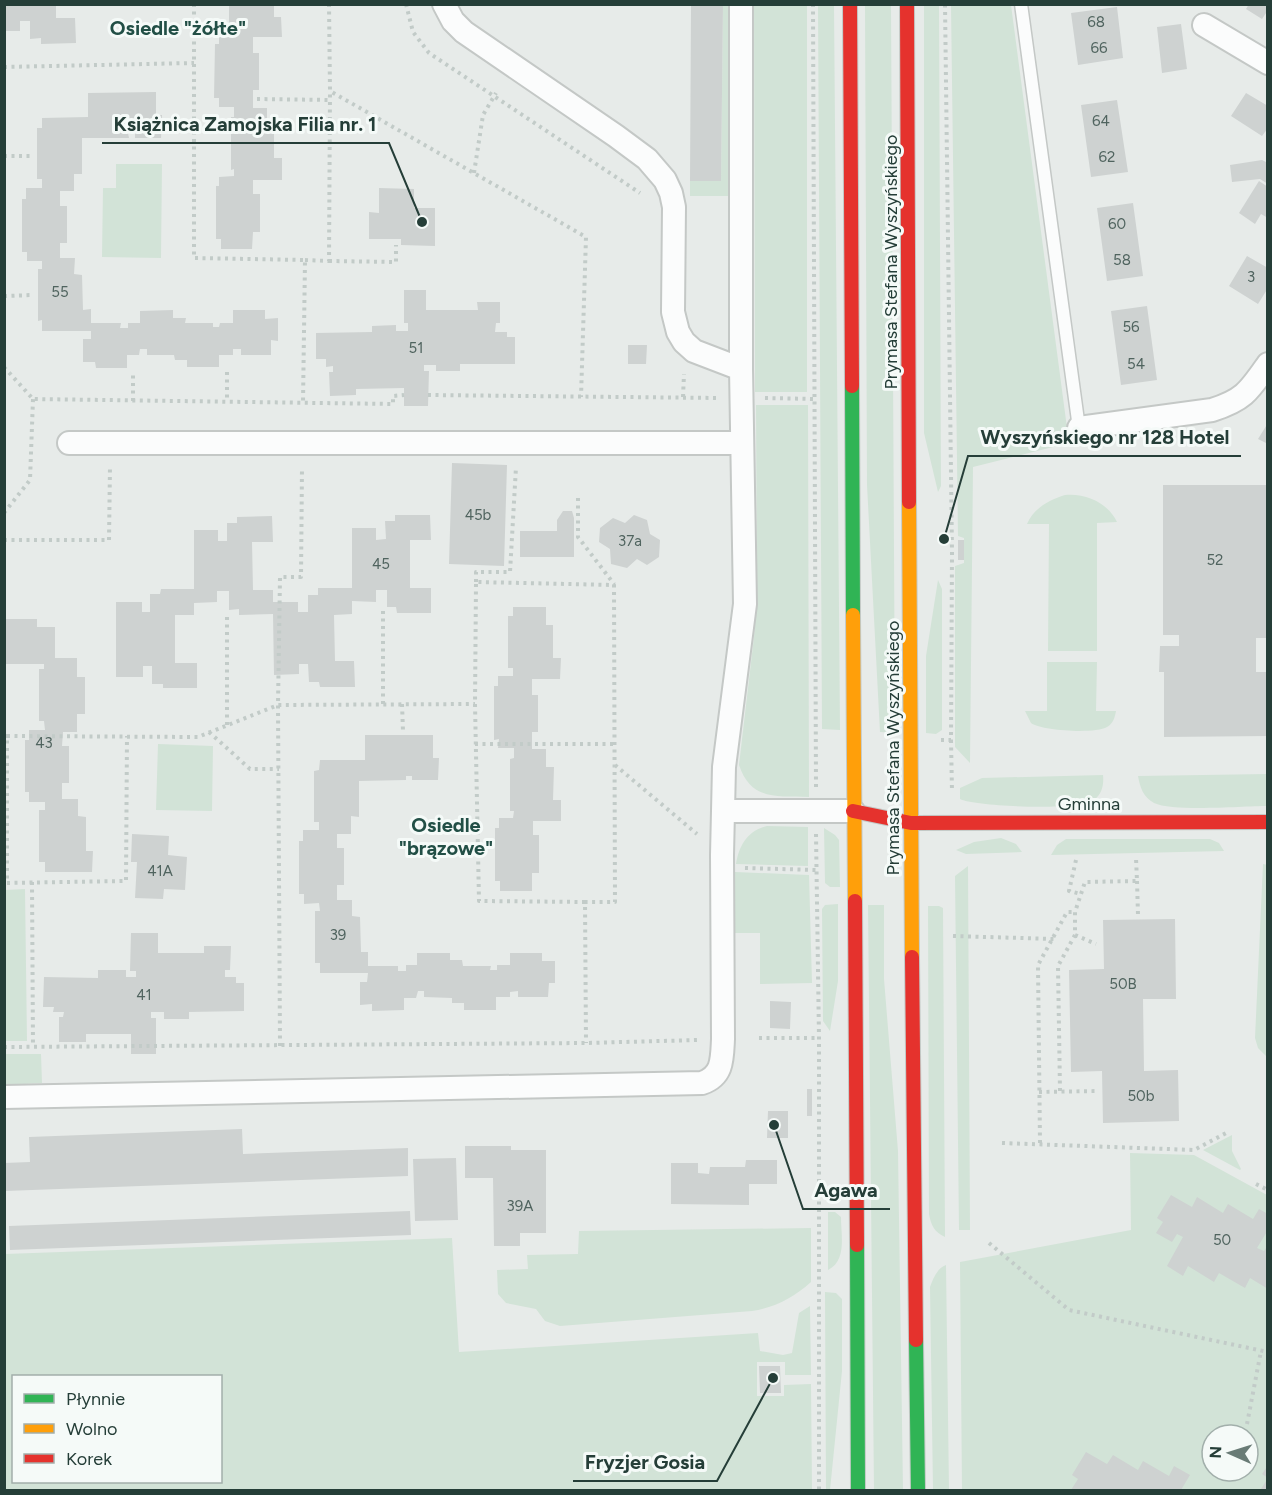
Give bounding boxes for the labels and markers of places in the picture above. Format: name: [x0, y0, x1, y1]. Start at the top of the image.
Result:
callout: Książnica Zamojska Filia nr. 1: [102, 105, 389, 143]
callout: Wyszyńskiego nr 128 Hotel: [968, 418, 1241, 456]
callout: Agawa: [803, 1171, 890, 1209]
callout: Fryzjer Gosia: [573, 1443, 717, 1481]

